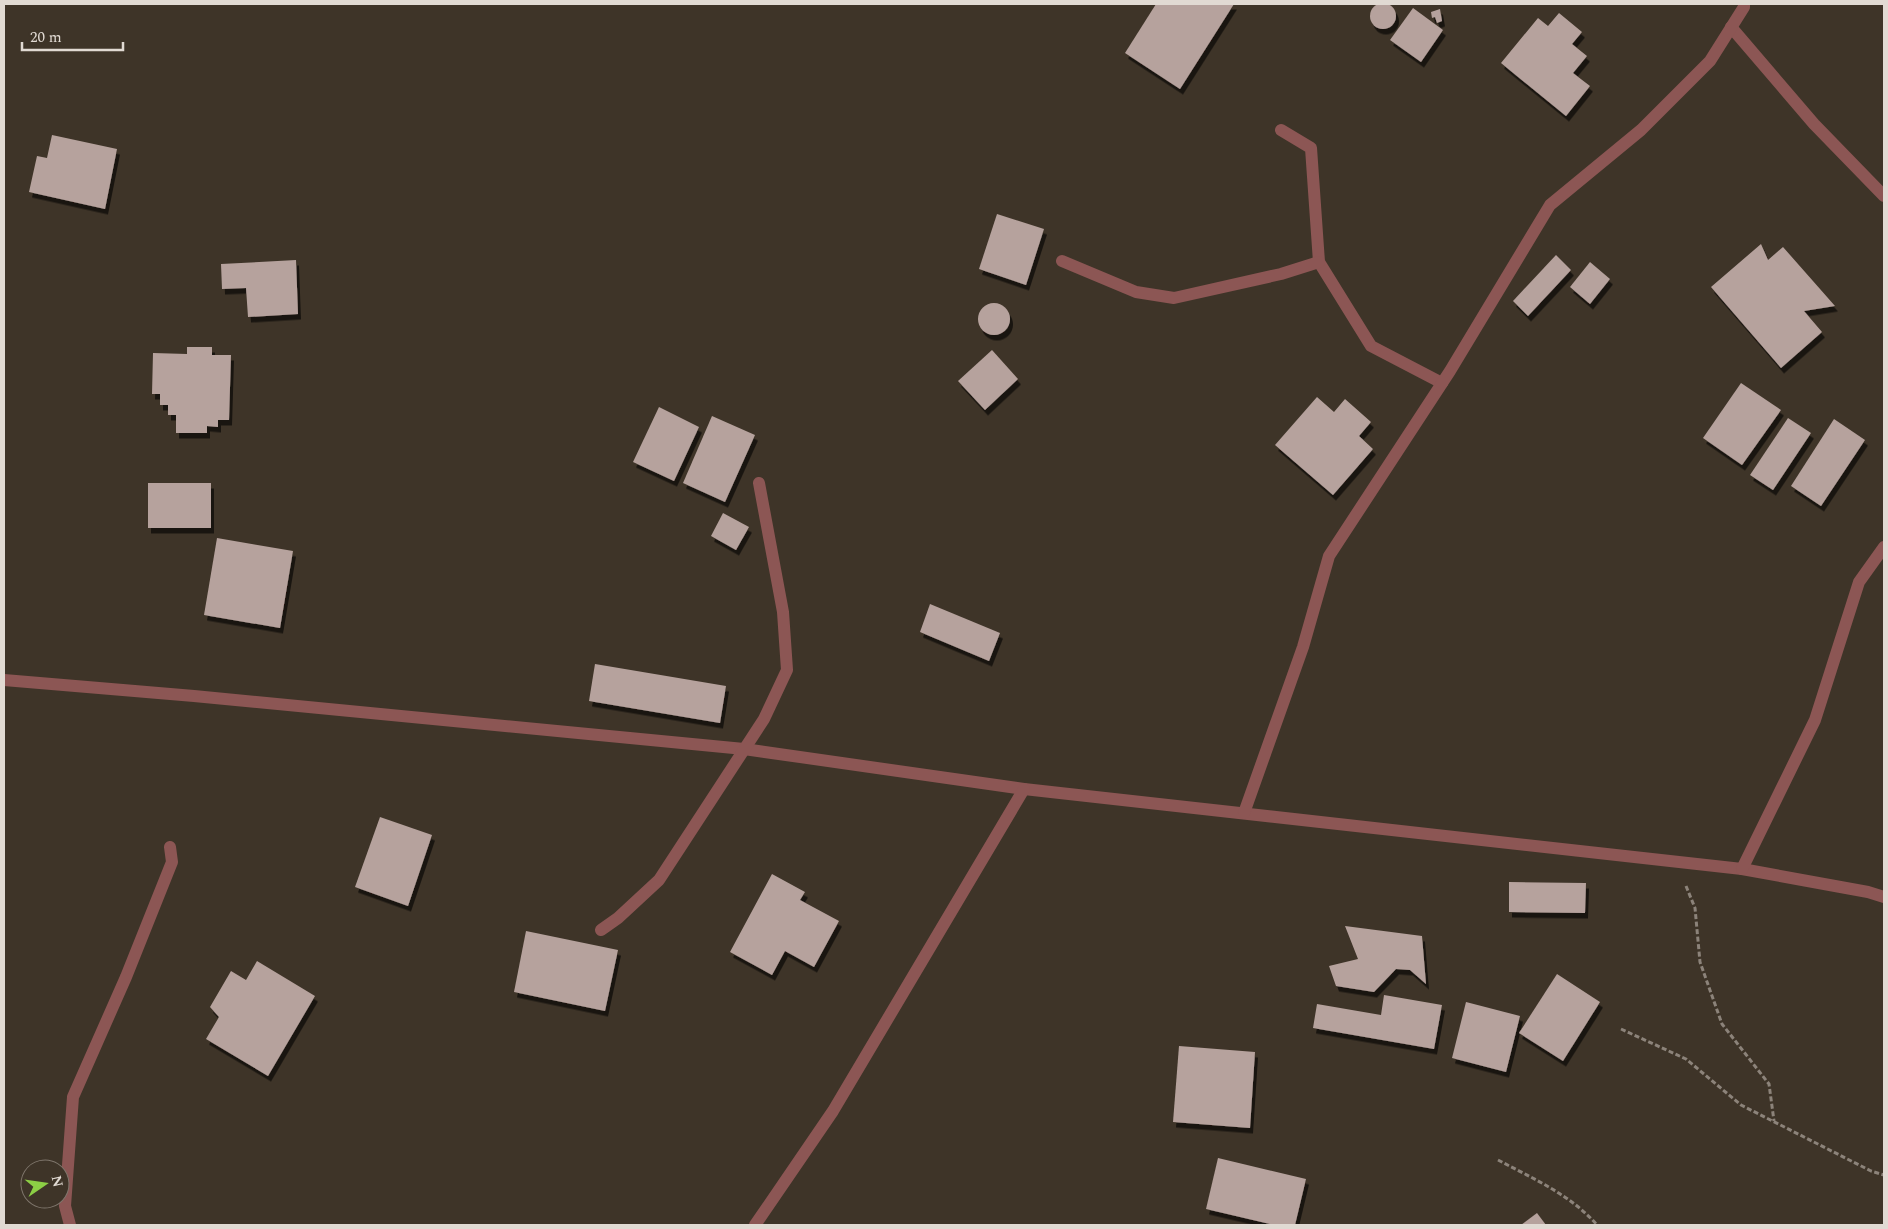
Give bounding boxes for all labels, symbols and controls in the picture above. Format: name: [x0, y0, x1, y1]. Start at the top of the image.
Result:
scale bar: [22, 20, 124, 52]
text: 20 m: [30, 26, 62, 49]
north arrow: [20, 1159, 70, 1209]
text: N: [46, 1173, 69, 1189]

